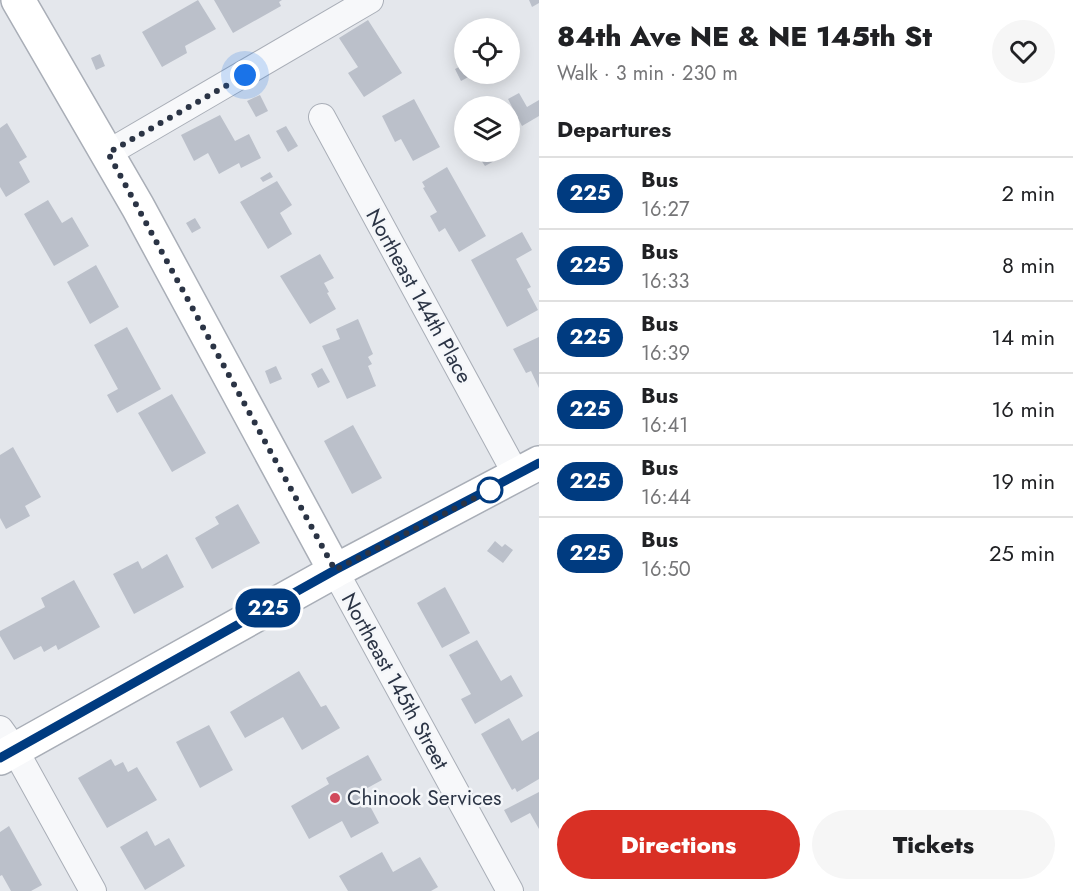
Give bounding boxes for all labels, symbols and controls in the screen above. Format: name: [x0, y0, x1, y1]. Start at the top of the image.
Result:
text: 84th Ave NE & NE 145th St: [557, 16, 932, 57]
map controls: [454, 18, 520, 162]
button: locate: [454, 18, 520, 84]
button: heart: [992, 20, 1055, 83]
text: Walk · 3 min · 230 m: [557, 59, 738, 88]
your location: [230, 60, 260, 90]
button: layers: [454, 96, 520, 162]
text: Departures: [557, 113, 671, 145]
text: Bus: [641, 163, 678, 195]
text: 2 min: [1001, 177, 1055, 209]
text: 225: [569, 178, 611, 208]
text: 16:27: [641, 195, 689, 224]
street label: Northeast 144th Place: [359, 203, 480, 389]
text: Bus: [641, 235, 678, 267]
text: 8 min: [1002, 249, 1055, 281]
text: 225: [569, 250, 611, 280]
text: 16:33: [641, 267, 689, 296]
text: Bus: [641, 307, 678, 339]
text: 14 min: [991, 321, 1055, 353]
text: 225: [569, 322, 611, 352]
text: 16:39: [641, 339, 690, 368]
text: Bus: [641, 379, 678, 411]
text: 16 min: [991, 393, 1055, 425]
text: 225: [569, 394, 611, 424]
text: 16:41: [641, 411, 688, 440]
text: Bus: [641, 451, 678, 483]
text: 19 min: [991, 465, 1055, 497]
text: 225: [569, 466, 611, 496]
unlabelled marker: [477, 477, 503, 503]
text: 16:44: [641, 483, 691, 512]
text: Bus: [641, 523, 678, 555]
text: 25 min: [989, 537, 1055, 569]
text: 225: [569, 538, 611, 568]
text: 16:50: [641, 555, 691, 584]
street label: Northeast 145th Street: [334, 587, 456, 775]
line badge: 225: [234, 588, 302, 628]
text: 225: [247, 593, 289, 623]
place label: Chinook Services: [347, 783, 502, 813]
marker: Chinook Services: [328, 791, 342, 805]
button: Directions: [557, 810, 800, 879]
button: Tickets: [812, 810, 1055, 879]

